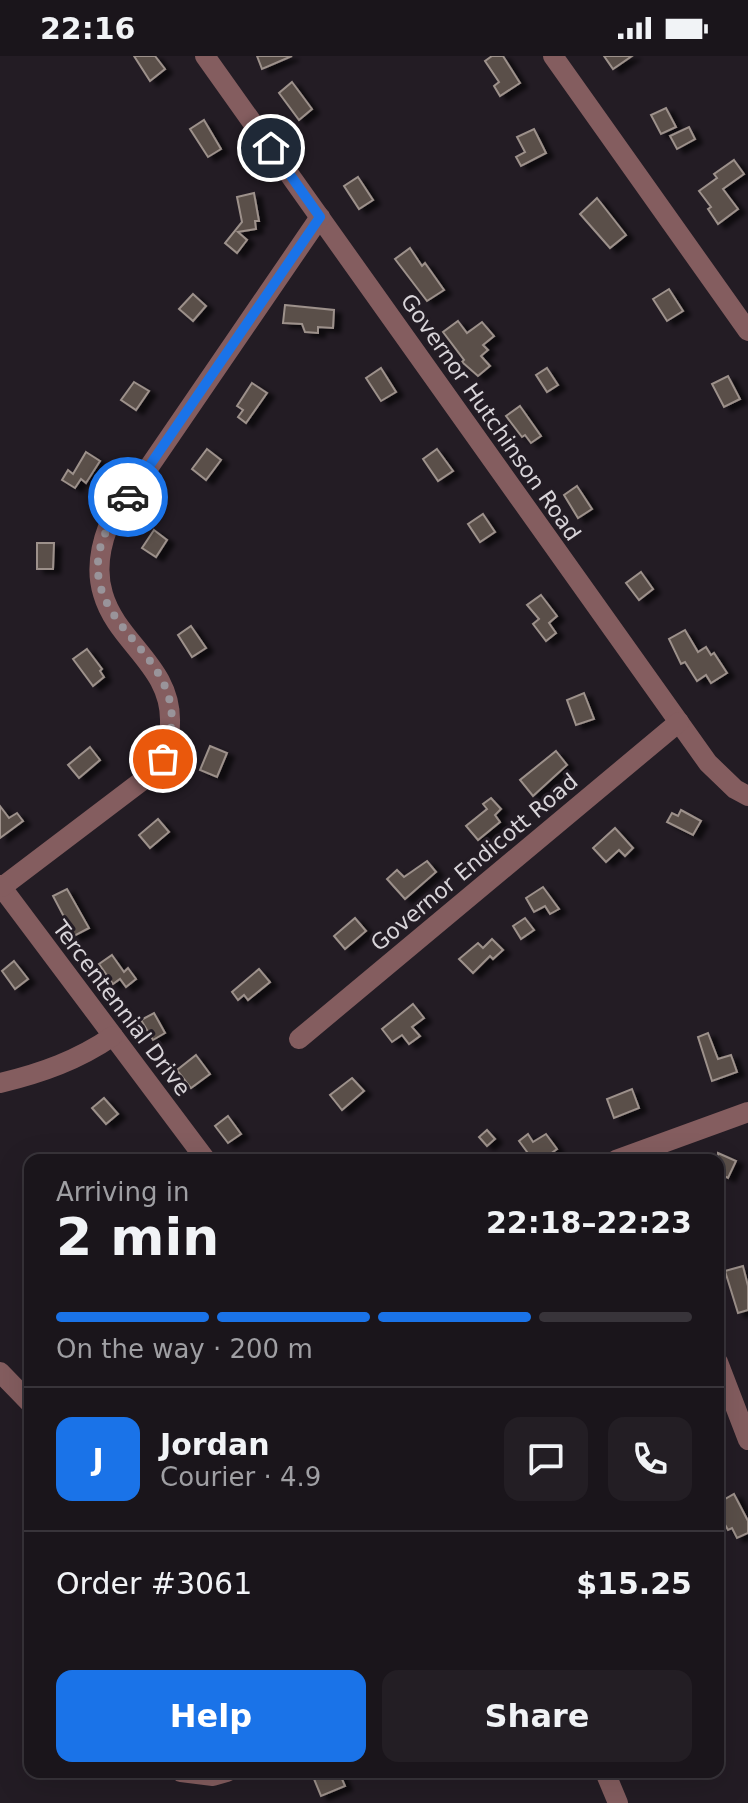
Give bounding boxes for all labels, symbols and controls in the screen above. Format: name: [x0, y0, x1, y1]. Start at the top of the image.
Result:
text: 22:16: [40, 11, 136, 46]
pin: [237, 114, 305, 182]
icon: home: [249, 126, 293, 170]
street label: Governor Hutchinson Road: [396, 289, 586, 545]
courier: [88, 457, 168, 537]
icon: car: [106, 475, 150, 519]
pin: [129, 725, 197, 793]
icon: bag: [141, 737, 185, 781]
street label: Governor Endicott Road: [366, 769, 583, 956]
street label: Tercentennial Drive: [47, 915, 196, 1101]
text: Arriving in: [56, 1177, 190, 1207]
text: 22:18–22:23: [486, 1205, 692, 1240]
text: 2 min: [56, 1207, 219, 1267]
text: On the way · 200 m: [56, 1334, 313, 1364]
button: chat: [504, 1417, 588, 1501]
button: phone: [608, 1417, 692, 1501]
text: Jordan: [160, 1427, 270, 1462]
text: J: [92, 1442, 104, 1477]
text: Courier · 4.9: [160, 1462, 321, 1492]
text: Order #3061: [56, 1566, 252, 1601]
text: $15.25: [576, 1566, 692, 1601]
button: Help: [56, 1670, 366, 1762]
button: Share: [382, 1670, 692, 1762]

